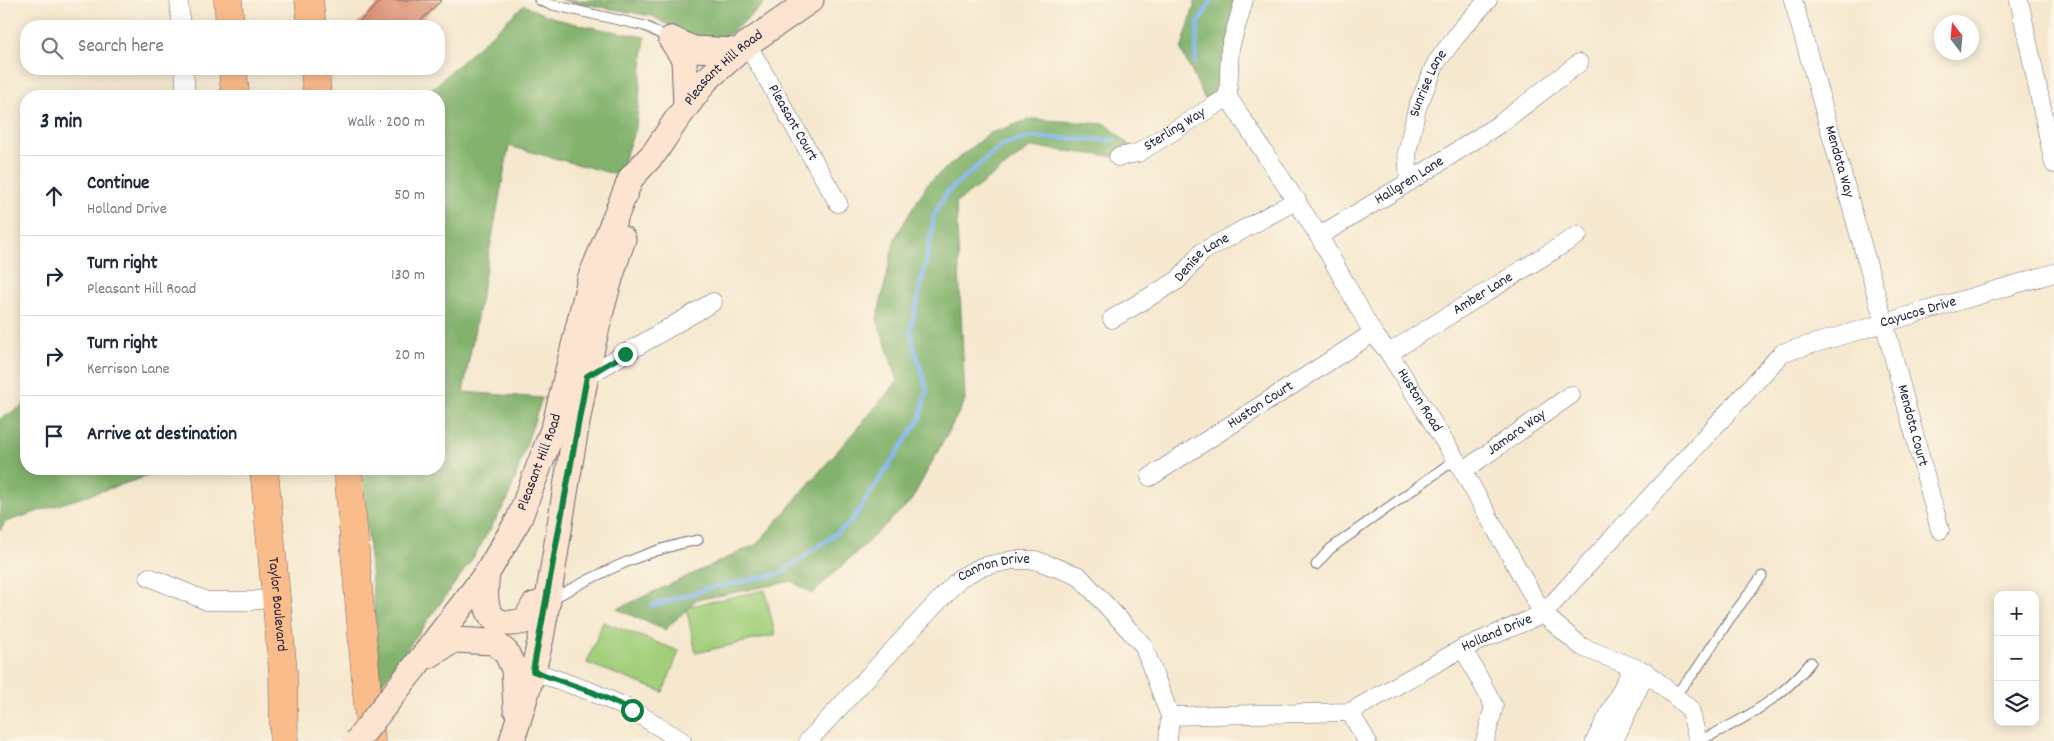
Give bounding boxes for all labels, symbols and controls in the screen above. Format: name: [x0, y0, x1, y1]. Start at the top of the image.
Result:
north arrow: [1934, 15, 1979, 60]
search box: [20, 20, 445, 75]
street label: Pleasant Hill Road: [679, 25, 768, 111]
icon: search: [38, 34, 66, 62]
text: Search here: [78, 34, 164, 61]
street label: Sunrise Lane: [1404, 45, 1453, 119]
street label: Pleasant Court: [762, 81, 823, 166]
street label: Sterling Way: [1140, 102, 1211, 158]
text: 3 min: [40, 108, 82, 138]
text: Walk · 200 m: [348, 111, 425, 134]
street label: Mendota Way: [1818, 123, 1860, 201]
street label: Hallgren Lane: [1371, 151, 1449, 211]
text: Continue: [87, 171, 149, 198]
icon: ahead: [40, 182, 68, 210]
text: 50 m: [394, 184, 425, 207]
text: Holland Drive: [87, 198, 167, 221]
street label: Denise Lane: [1169, 228, 1234, 287]
text: Turn right: [87, 251, 158, 278]
icon: right: [40, 262, 68, 290]
text: 130 m: [391, 264, 425, 287]
street label: Amber Lane: [1449, 267, 1518, 321]
text: Pleasant Hill Road: [87, 278, 196, 301]
street label: Cayucos Drive: [1878, 291, 1960, 335]
text: Turn right: [87, 331, 158, 358]
icon: right: [40, 342, 68, 370]
route end: [614, 343, 637, 366]
text: 20 m: [395, 344, 425, 367]
text: Kerrison Lane: [87, 358, 170, 381]
street label: Huston Road: [1391, 365, 1447, 437]
street label: Huston Court: [1224, 376, 1299, 435]
street label: Mendota Court: [1890, 382, 1934, 469]
street label: Jamara Way: [1483, 404, 1552, 461]
street label: Pleasant Hill Road: [512, 412, 568, 514]
icon: arrive: [40, 422, 68, 450]
text: Arrive at destination: [87, 422, 237, 449]
street label: Cannon Drive: [954, 549, 1030, 588]
street label: Taylor Boulevard: [261, 556, 292, 653]
map controls: [1994, 591, 2039, 726]
button: +: [1994, 591, 2039, 636]
street label: Holland Drive: [1458, 609, 1536, 658]
button: −: [1994, 636, 2039, 681]
button: layers: [1994, 681, 2039, 726]
route start: [621, 699, 644, 722]

